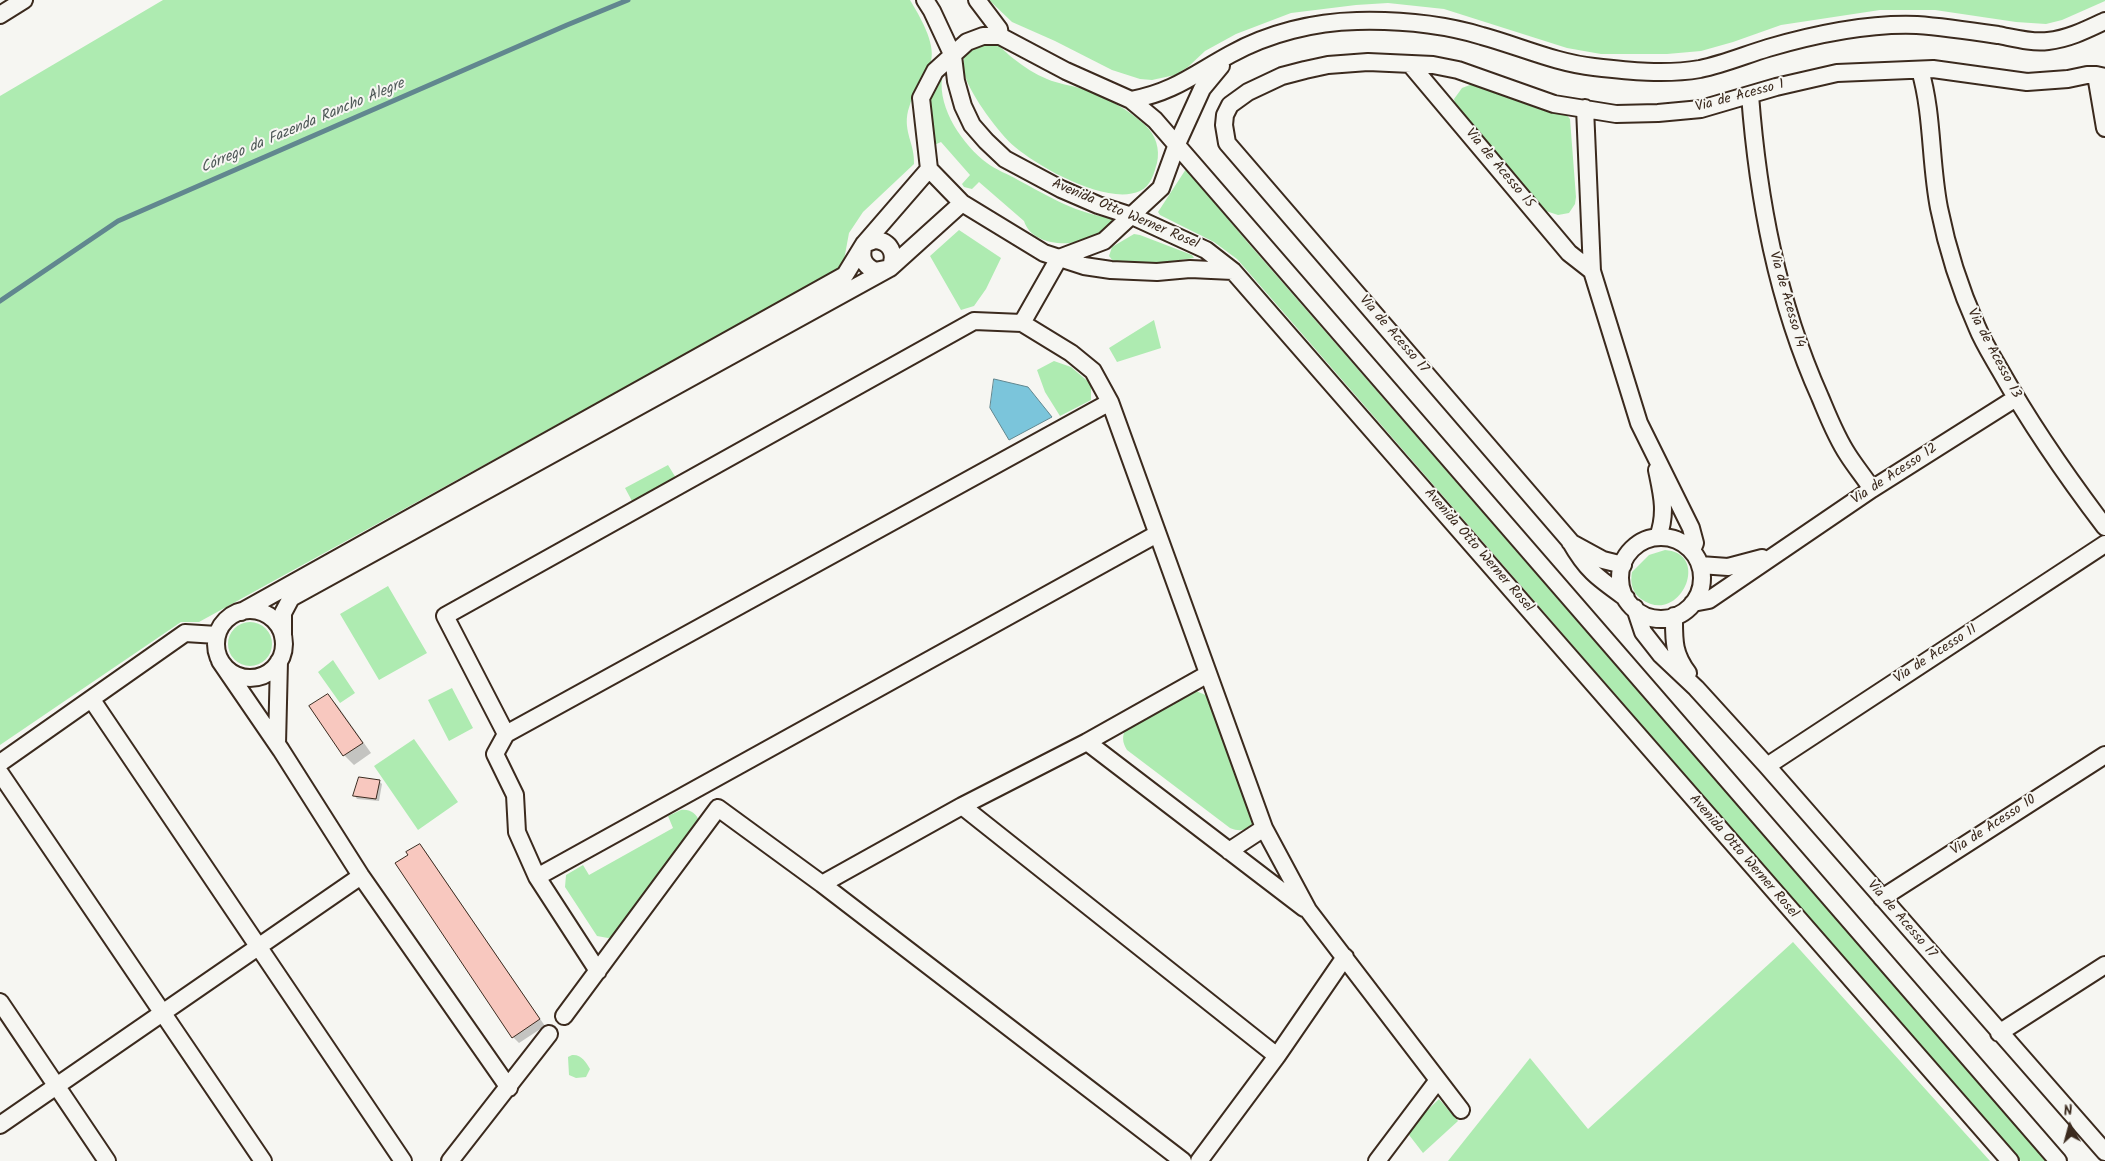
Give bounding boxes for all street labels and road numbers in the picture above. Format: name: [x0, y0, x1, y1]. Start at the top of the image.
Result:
street label: Via de Acesso 1: [1694, 77, 1786, 117]
street label: Via de Acesso 15: [1461, 126, 1537, 212]
street label: Avenida Otto Werner Rosel: [1049, 176, 1201, 254]
street label: Via de Acesso 14: [1764, 250, 1808, 350]
street label: Via de Acesso 17: [1355, 293, 1431, 377]
street label: Via de Acesso 13: [1962, 306, 2024, 402]
street label: Via de Acesso 12: [1849, 441, 1941, 509]
street label: Avenida Otto Werner Rosel: [1420, 486, 1536, 616]
street label: Via de Acesso 11: [1891, 622, 1981, 688]
street label: Avenida Otto Werner Rosel: [1685, 792, 1801, 922]
street label: Via de Acesso 10: [1948, 792, 2040, 860]
street label: Via de Acesso 17: [1863, 878, 1939, 962]

